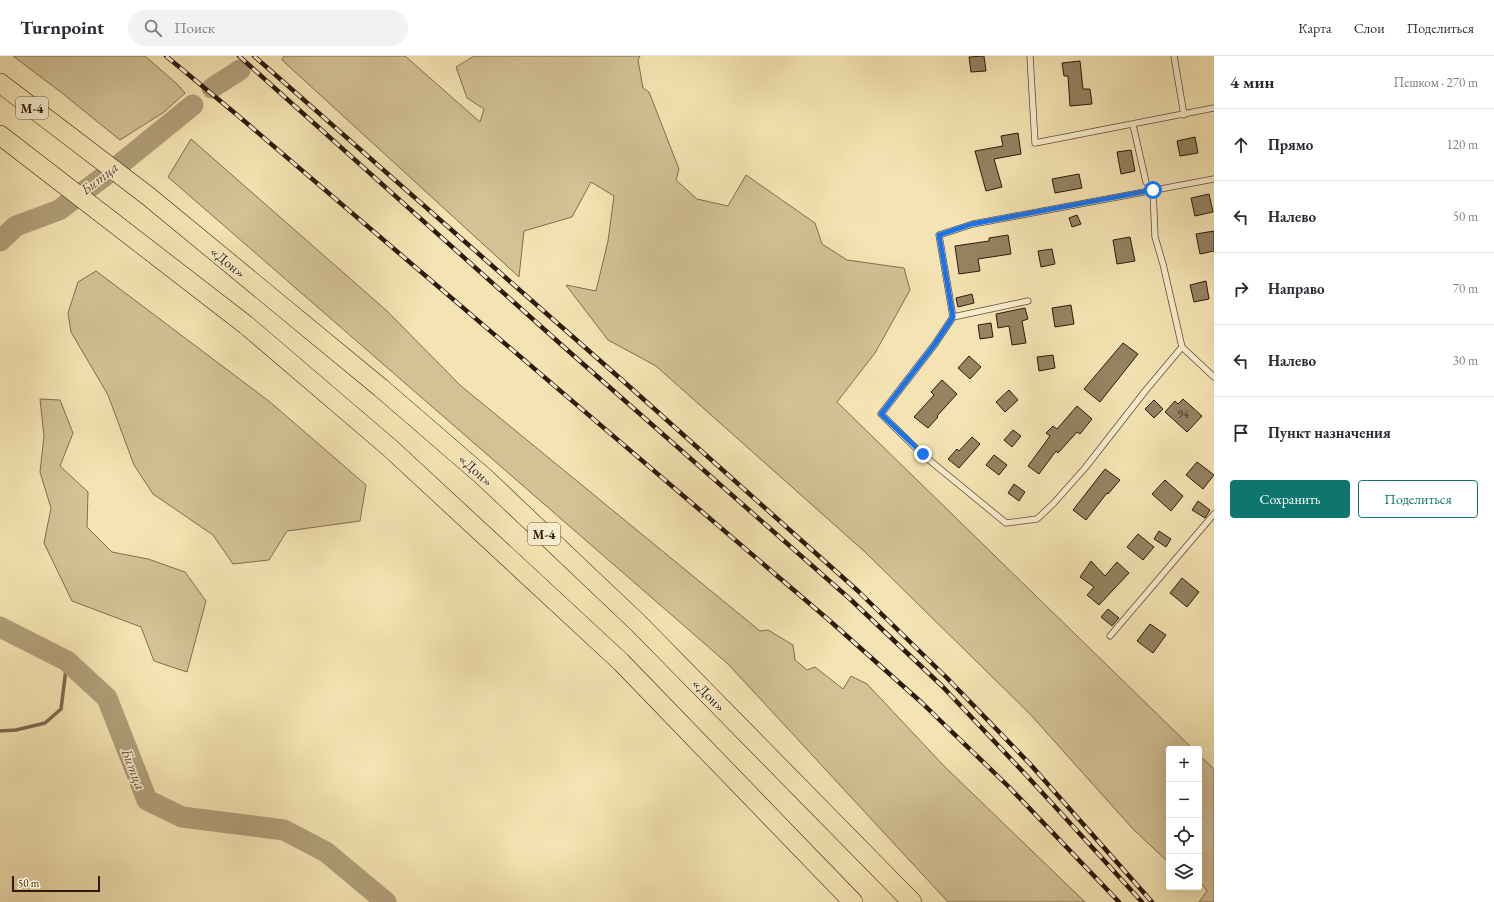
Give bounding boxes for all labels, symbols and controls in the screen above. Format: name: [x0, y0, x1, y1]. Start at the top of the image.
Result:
search box: [128, 10, 408, 46]
text: Turnpoint: [20, 15, 104, 40]
icon: search: [142, 17, 164, 39]
text: Поиск: [174, 18, 215, 37]
text: Карта: [1298, 19, 1332, 37]
text: Слои: [1354, 19, 1385, 37]
text: Поделиться: [1407, 19, 1474, 37]
text: 4 мин: [1230, 71, 1274, 93]
text: Пешком · 270 m: [1394, 74, 1478, 91]
road number: М-4: [16, 97, 48, 119]
icon: ahead: [1230, 134, 1252, 156]
text: Прямо: [1268, 135, 1313, 154]
text: 120 m: [1447, 136, 1478, 153]
water label: Битца: [75, 157, 122, 199]
route start: [1144, 181, 1162, 199]
icon: left: [1230, 206, 1252, 228]
text: Налево: [1268, 207, 1316, 226]
text: 50 m: [1453, 208, 1478, 225]
street label: «Дон»: [206, 242, 250, 282]
icon: right: [1230, 278, 1252, 300]
text: Направо: [1268, 279, 1325, 298]
text: 70 m: [1453, 280, 1478, 297]
icon: left: [1230, 350, 1252, 372]
text: Налево: [1268, 351, 1316, 370]
text: 30 m: [1453, 352, 1478, 369]
house number: 94: [1177, 406, 1189, 422]
icon: arrive: [1230, 422, 1252, 444]
text: Пункт назначения: [1268, 423, 1391, 442]
route end: [914, 445, 932, 463]
street label: «Дон»: [455, 450, 497, 490]
button: Сохранить: [1230, 480, 1350, 518]
button: Поделиться: [1358, 480, 1478, 518]
road number: М-4: [528, 523, 560, 545]
street label: «Дон»: [688, 674, 730, 716]
water label: Битца: [117, 745, 151, 792]
map controls: [1166, 746, 1202, 890]
button: +: [1166, 746, 1202, 782]
button: −: [1166, 782, 1202, 818]
button: locate: [1166, 818, 1202, 854]
button: layers: [1166, 854, 1202, 890]
scale bar: [12, 874, 100, 893]
text: 50 m: [18, 876, 39, 890]

